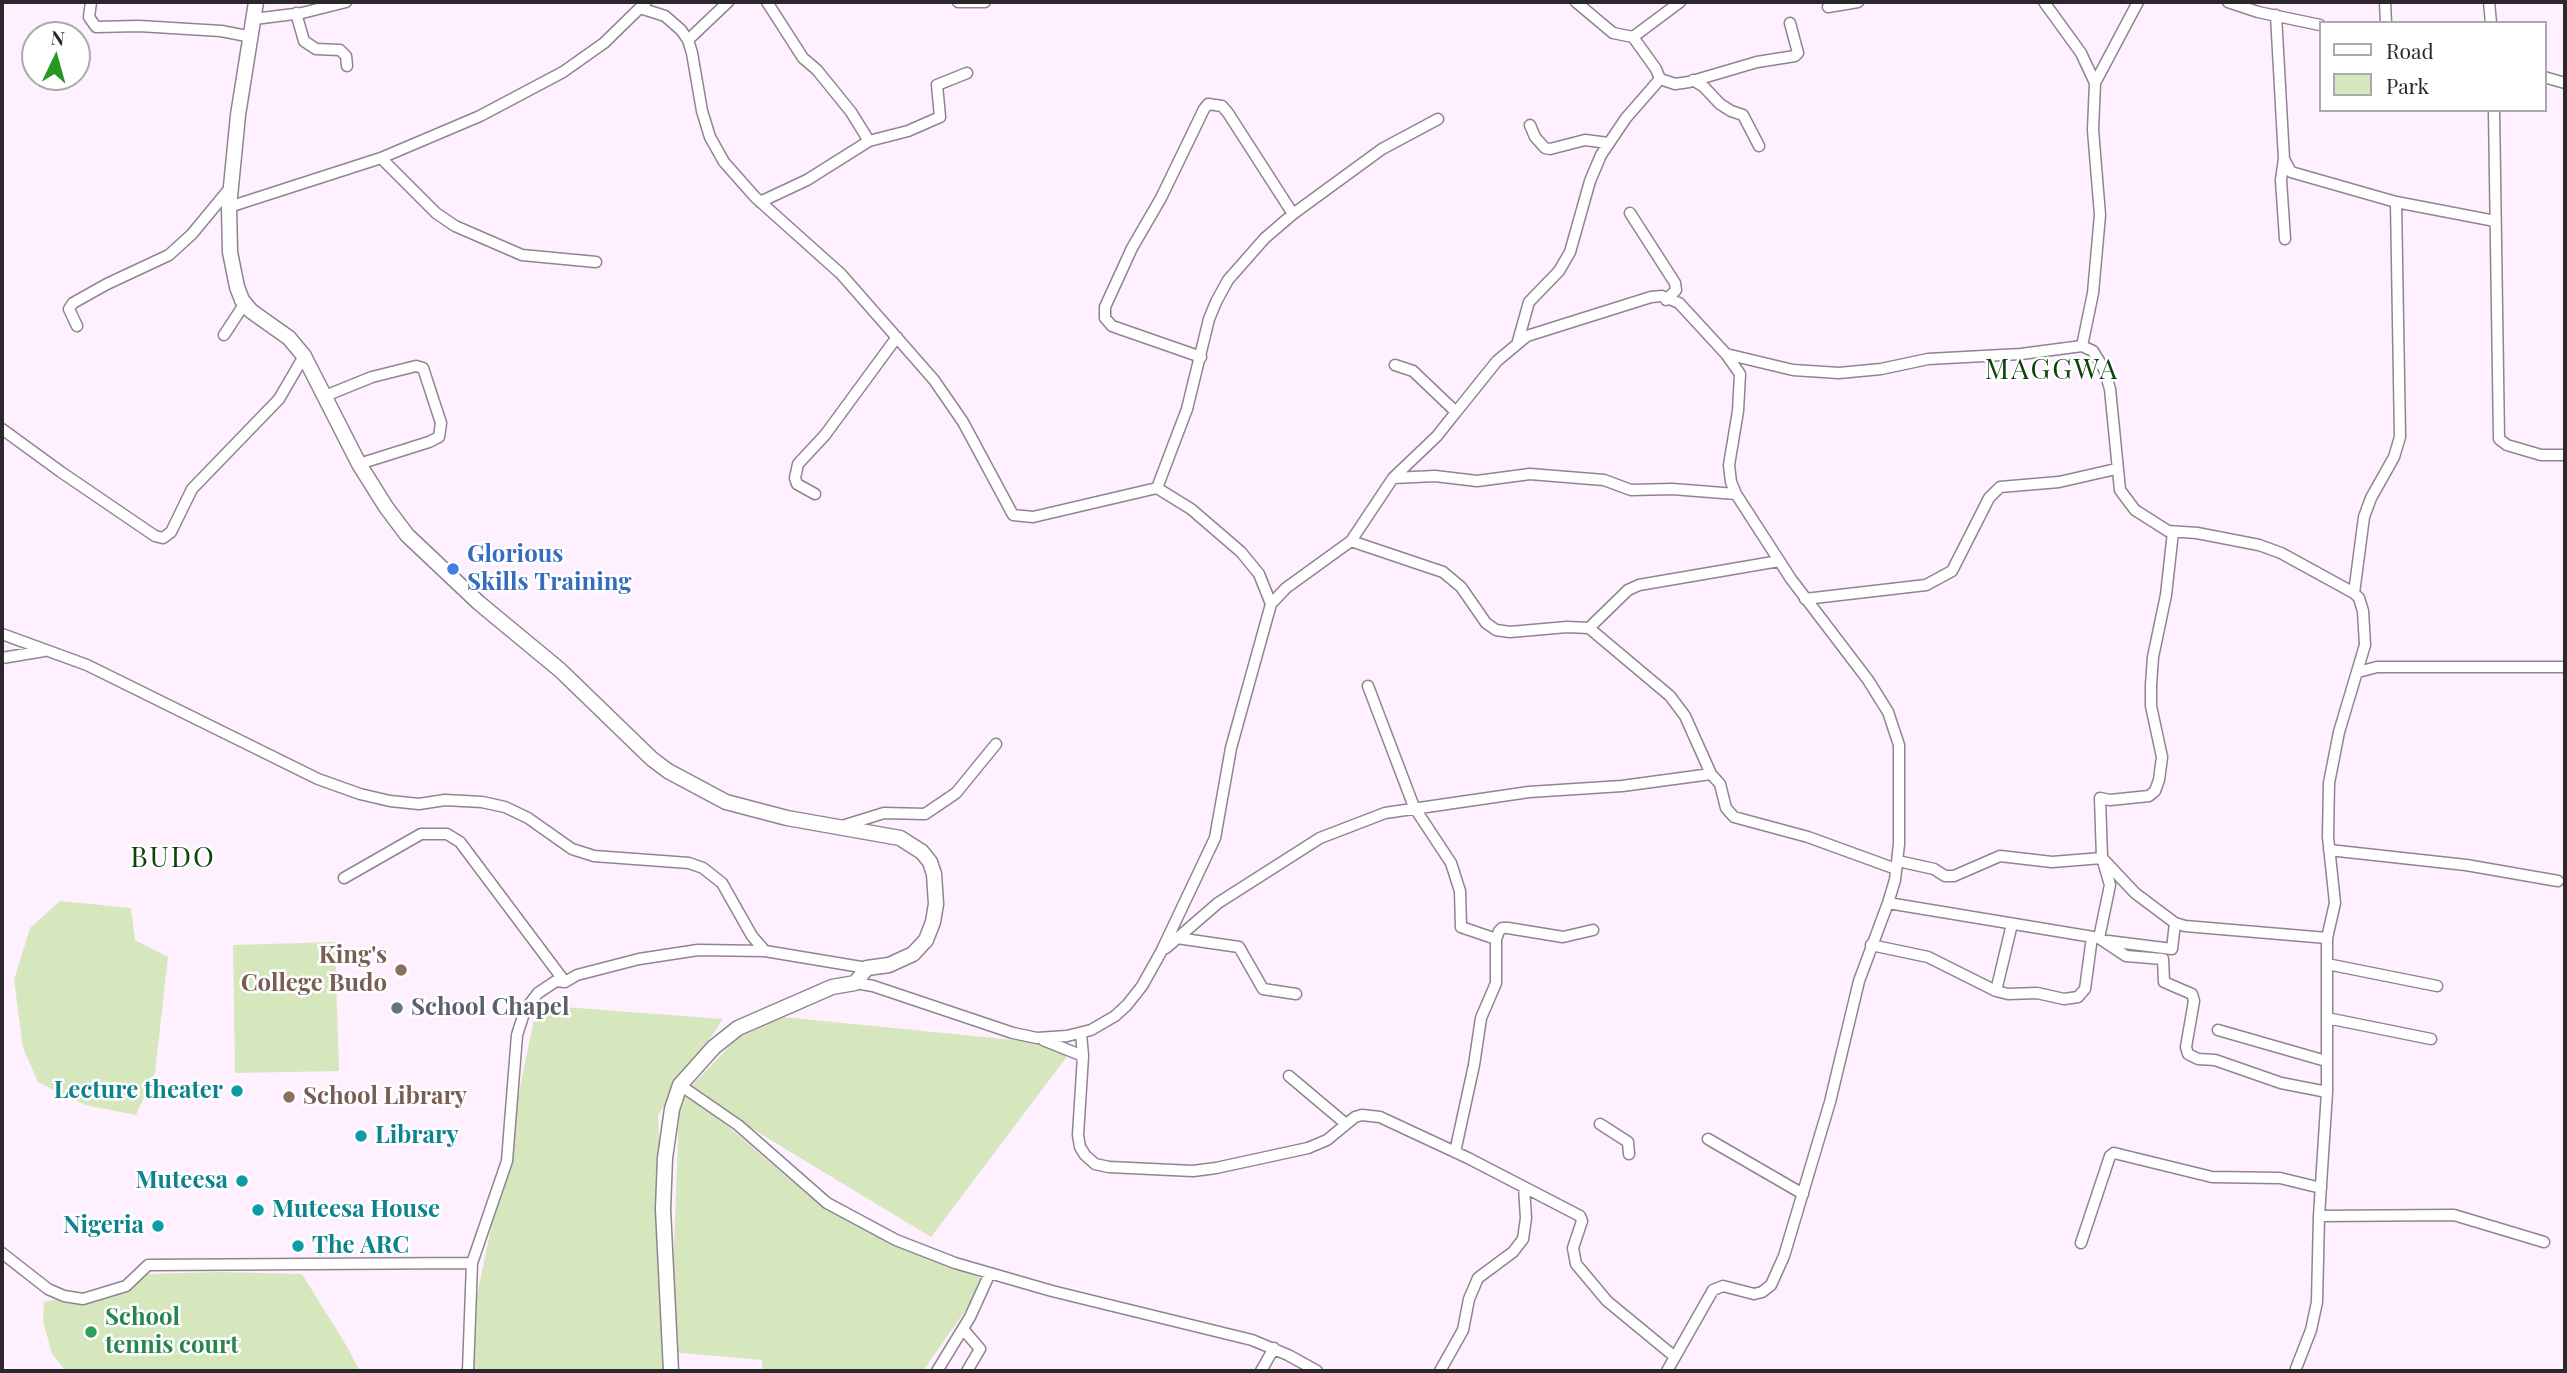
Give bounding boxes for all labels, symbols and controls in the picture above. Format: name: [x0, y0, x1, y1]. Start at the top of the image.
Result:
north arrow: [21, 21, 91, 91]
legend: [2318, 21, 2546, 112]
text: N: [50, 24, 66, 51]
text: Road: [2386, 36, 2434, 64]
text: Park: [2386, 71, 2429, 99]
district label: MAGGWA: [1986, 353, 2118, 387]
place label: Glorious Skills Training: [467, 541, 632, 597]
marker: Glorious Skills Training: [445, 561, 461, 577]
district label: BUDO: [131, 841, 215, 875]
place label: King's College Budo: [241, 942, 387, 998]
marker: King's College Budo: [393, 962, 409, 978]
place label: School Chapel: [411, 994, 569, 1022]
marker: School Chapel: [389, 1000, 405, 1016]
place label: Lecture theater: [54, 1077, 223, 1105]
marker: Lecture theater: [229, 1083, 245, 1099]
place label: School Library: [303, 1083, 467, 1111]
marker: School Library: [281, 1089, 297, 1105]
place label: Library: [375, 1122, 459, 1150]
marker: Library: [353, 1128, 369, 1144]
place label: Muteesa: [135, 1167, 228, 1195]
marker: Muteesa: [234, 1173, 250, 1189]
place label: Muteesa House: [272, 1196, 440, 1224]
marker: Muteesa House: [250, 1202, 266, 1218]
place label: Nigeria: [63, 1212, 144, 1240]
marker: Nigeria: [150, 1218, 166, 1234]
place label: The ARC: [312, 1232, 409, 1260]
marker: The ARC: [290, 1238, 306, 1254]
place label: School tennis court: [105, 1304, 239, 1360]
marker: School tennis court: [83, 1324, 99, 1340]

